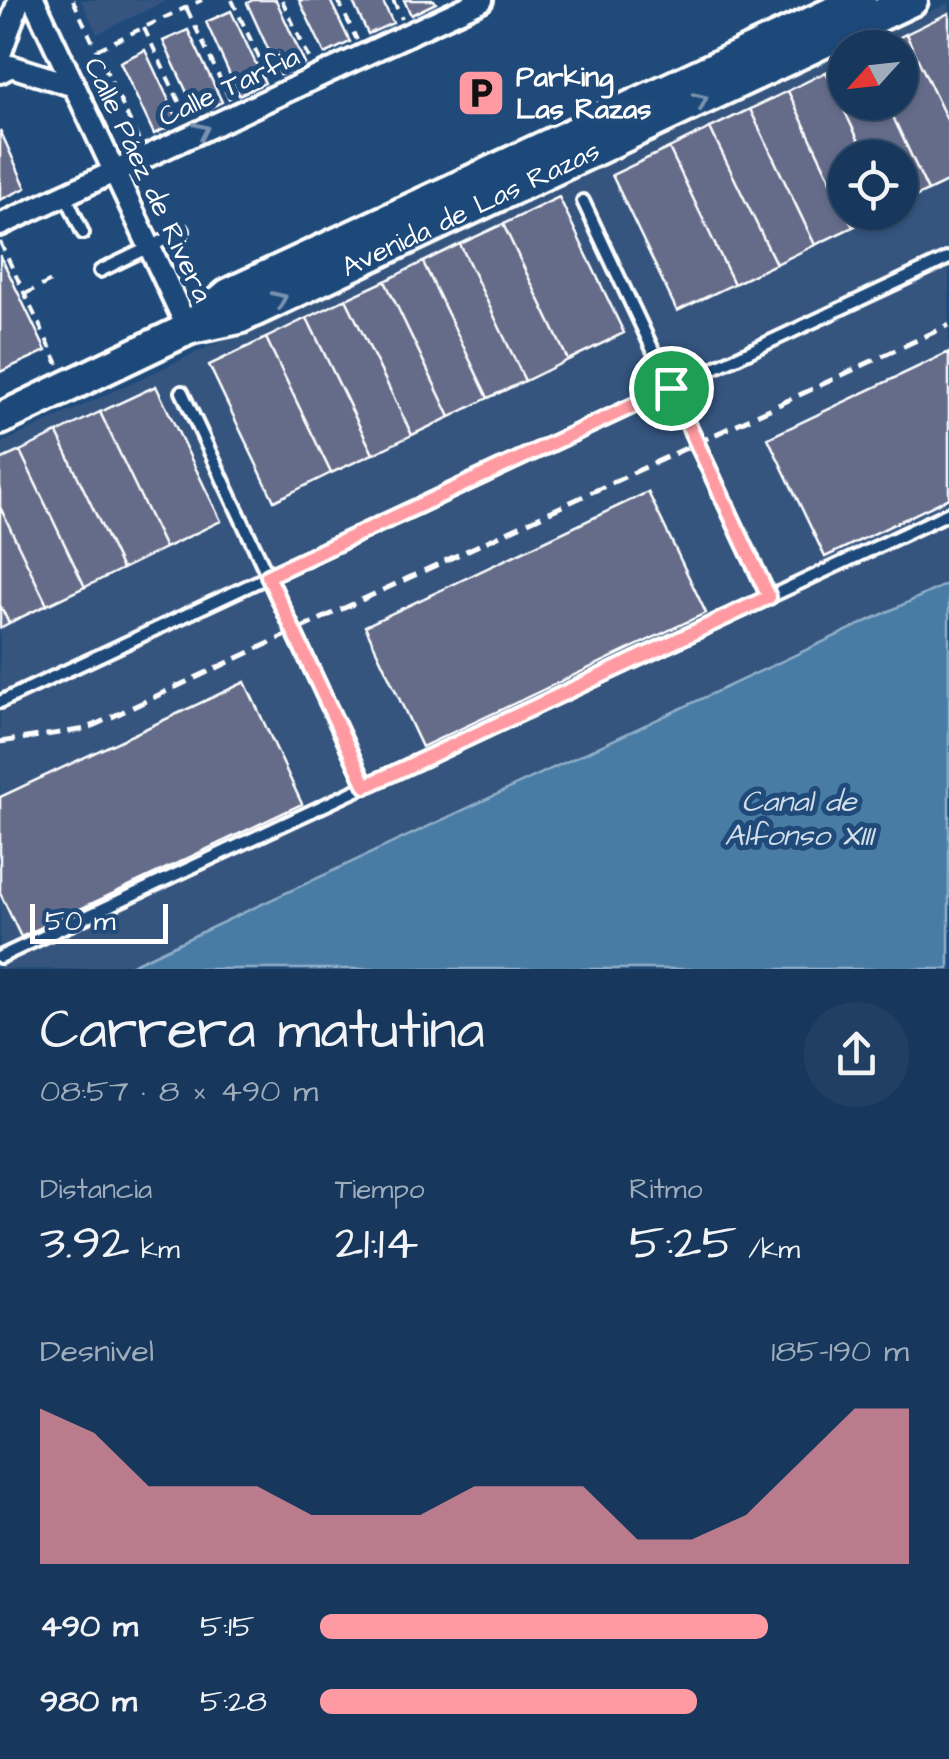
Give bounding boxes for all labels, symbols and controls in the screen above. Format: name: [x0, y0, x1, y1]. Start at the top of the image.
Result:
north arrow: [828, 30, 918, 120]
map controls: [828, 30, 918, 230]
street label: Calle Tarfia: [152, 37, 306, 137]
street label: Calle Páez de Rivera: [74, 51, 222, 309]
place label: Parking Las Razas: [516, 58, 651, 129]
parking icon: Parking Las Razas: [455, 67, 507, 119]
one-way arrow: [690, 92, 708, 112]
one-way arrow: [192, 122, 210, 142]
street label: Avenida de Las Razas: [335, 131, 606, 286]
button: locate: [828, 140, 918, 230]
one-way arrow: [270, 291, 288, 311]
pin: [629, 346, 714, 431]
icon: arrive: [644, 361, 699, 416]
water label: Canal de Alfonso XIII: [724, 781, 877, 857]
scale bar: [30, 899, 168, 944]
text: 50 m: [45, 902, 116, 941]
text: Carrera matutina: [40, 993, 485, 1069]
button: share: [804, 1002, 909, 1107]
text: 08:57 · 8 × 490 m: [40, 1069, 318, 1114]
text: Distancia: [40, 1170, 152, 1209]
text: Tiempo: [335, 1170, 425, 1209]
text: Ritmo: [629, 1170, 702, 1209]
text: 3.92: [40, 1209, 130, 1278]
text: 21:14: [335, 1209, 418, 1278]
text: 5:25: [629, 1209, 737, 1278]
text: km: [130, 1230, 180, 1269]
text: /km: [737, 1230, 800, 1269]
text: Desnivel: [40, 1329, 154, 1374]
text: 185–190 m: [771, 1329, 909, 1374]
text: 490 m: [40, 1604, 138, 1649]
text: 5:15: [200, 1604, 255, 1649]
text: 980 m: [40, 1679, 137, 1724]
text: 5:28: [200, 1679, 267, 1724]

